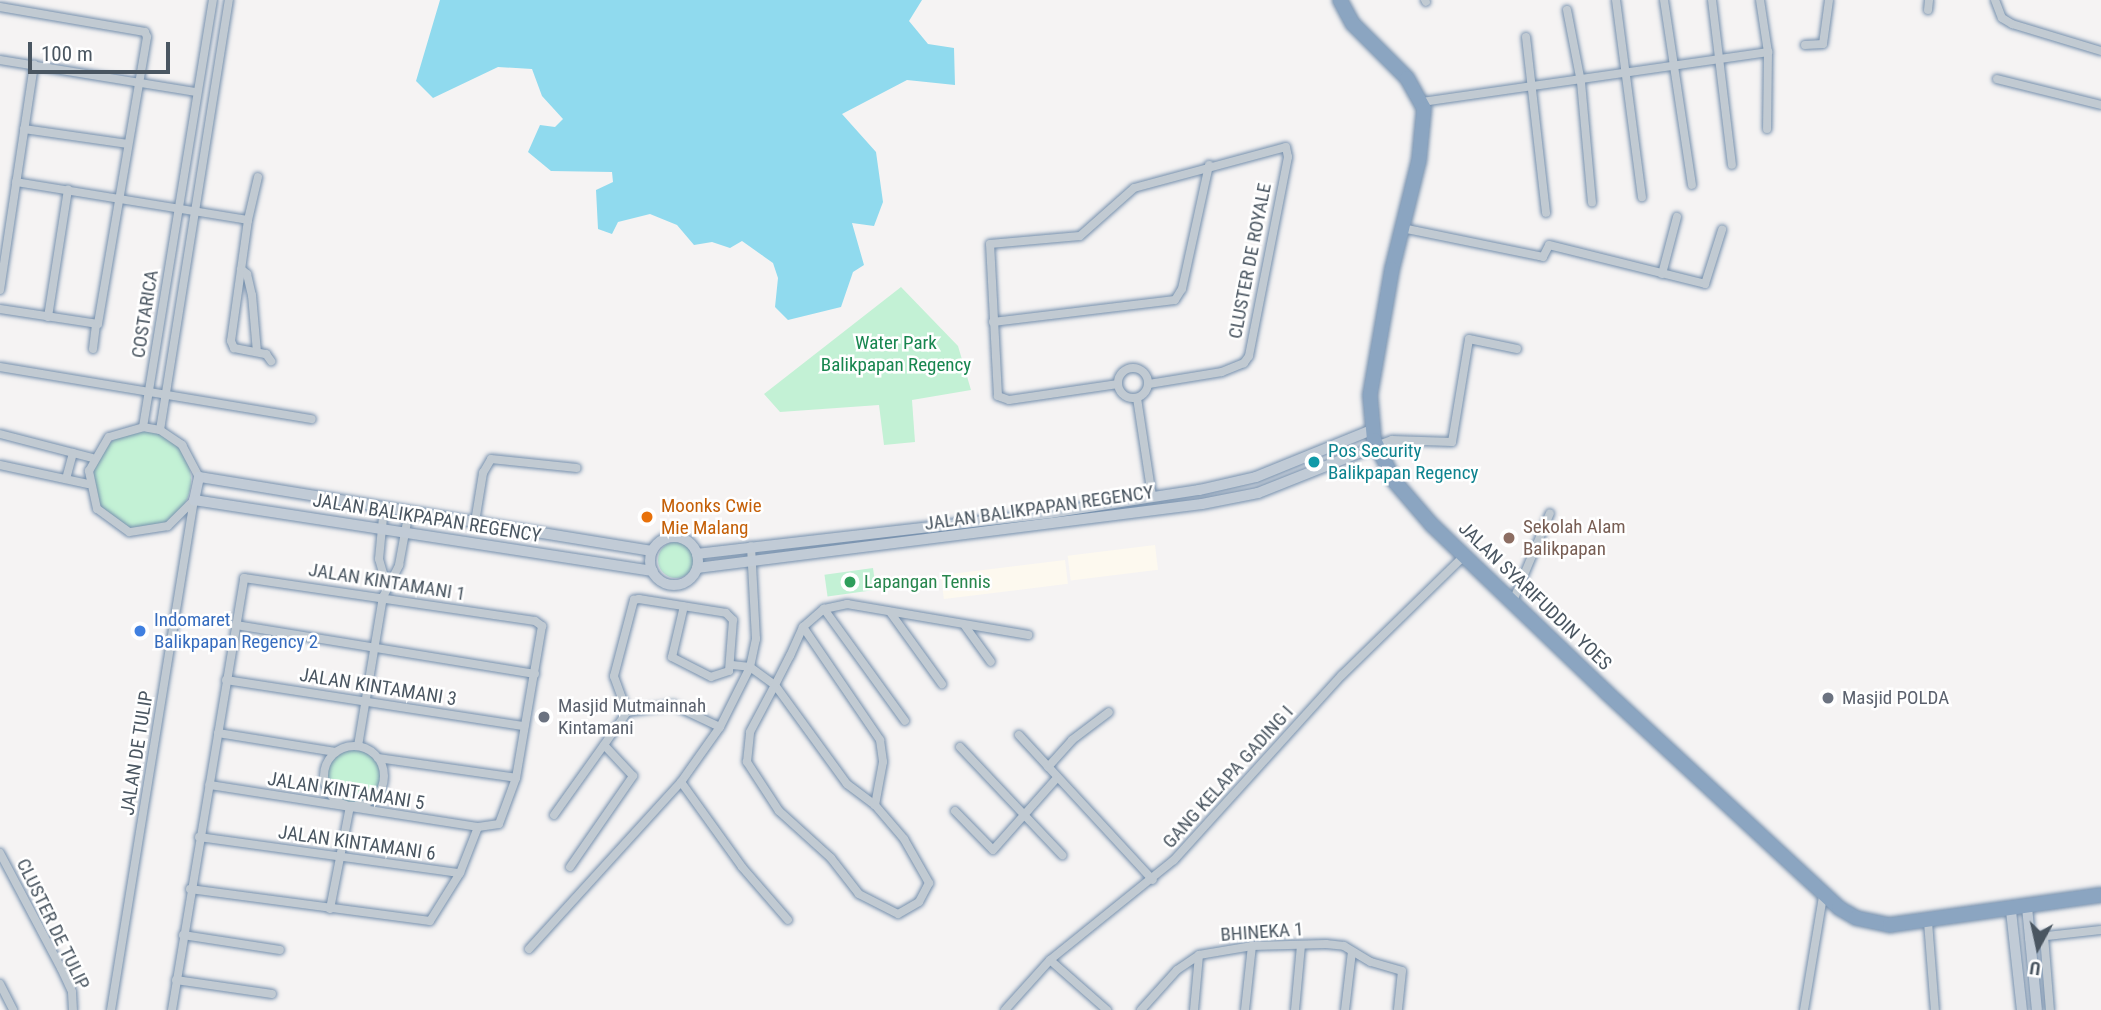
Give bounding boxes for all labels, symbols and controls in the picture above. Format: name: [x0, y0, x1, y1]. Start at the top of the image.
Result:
scale bar: [32, 28, 173, 72]
text: 100 m: [41, 42, 93, 66]
street label: CLUSTER DE ROYALE: [1224, 181, 1276, 341]
street label: COSTARICA: [127, 268, 163, 360]
park label: Water Park Balikpapan Regency: [821, 332, 971, 376]
place label: Pos Security Balikpapan Regency: [1328, 440, 1478, 484]
marker: Pos Security Balikpapan Regency: [1306, 454, 1322, 470]
street label: JALAN BALIKPAPAN REGENCY: [923, 481, 1155, 535]
street label: JALAN BALIKPAPAN REGENCY: [311, 489, 543, 547]
place label: Moonks Cwie Mie Malang: [661, 495, 762, 539]
marker: Moonks Cwie Mie Malang: [639, 509, 655, 525]
place label: Sekolah Alam Balikpapan: [1523, 516, 1626, 560]
street label: JALAN SYARIFUDDIN YOES: [1454, 517, 1616, 675]
marker: Sekolah Alam Balikpapan: [1501, 530, 1517, 546]
street label: JALAN KINTAMANI 1: [307, 558, 467, 606]
place label: Lapangan Tennis: [864, 571, 991, 593]
marker: Lapangan Tennis: [842, 574, 858, 590]
place label: Indomaret Balikpapan Regency 2: [154, 609, 318, 653]
marker: Indomaret Balikpapan Regency 2: [132, 623, 148, 639]
street label: JALAN KINTAMANI 3: [298, 663, 458, 711]
place label: Masjid POLDA: [1842, 687, 1949, 709]
street label: JALAN DE TULIP: [116, 689, 158, 817]
marker: Masjid POLDA: [1820, 690, 1836, 706]
place label: Masjid Mutmainnah Kintamani: [558, 695, 706, 739]
street label: GANG KELAPA GADING I: [1158, 701, 1298, 853]
marker: Masjid Mutmainnah Kintamani: [536, 709, 552, 725]
street label: JALAN KINTAMANI 5: [266, 767, 426, 815]
street label: JALAN KINTAMANI 6: [277, 821, 437, 865]
street label: CLUSTER DE TULIP: [11, 855, 95, 993]
north arrow: [2003, 912, 2073, 982]
street label: BHINEKA 1: [1220, 918, 1304, 946]
text: U: [2028, 956, 2042, 980]

